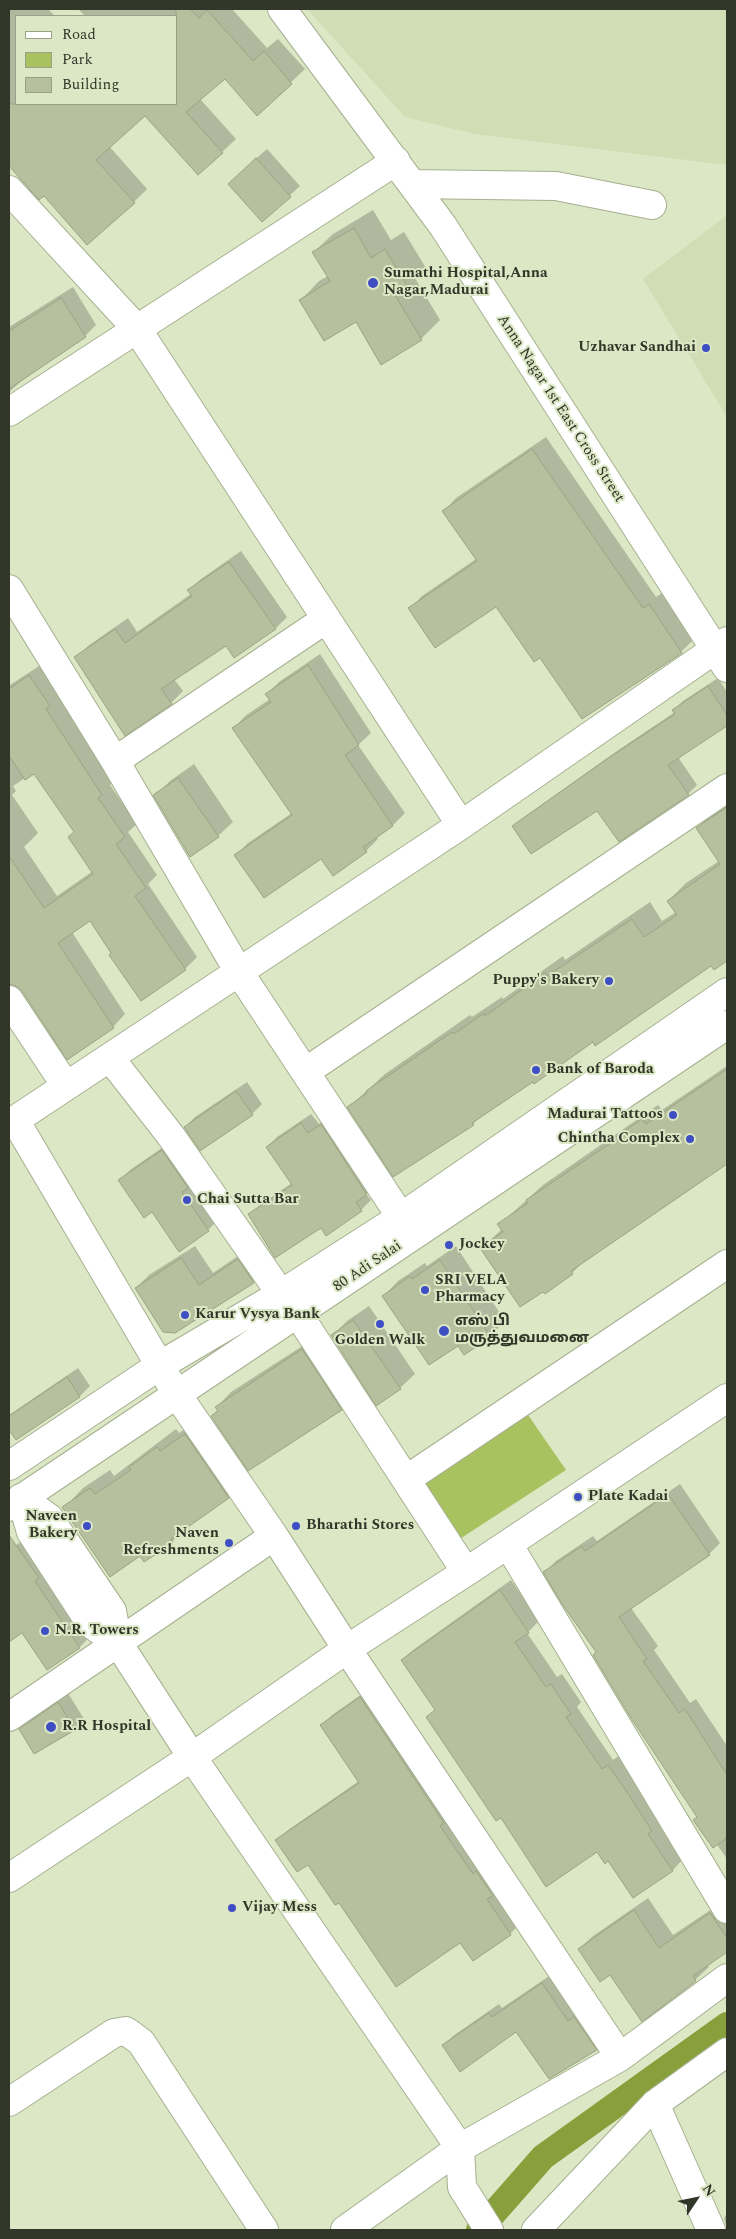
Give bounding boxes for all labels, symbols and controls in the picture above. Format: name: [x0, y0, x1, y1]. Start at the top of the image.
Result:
legend: [15, 15, 178, 105]
text: Road: [62, 23, 96, 46]
text: Park: [62, 48, 93, 71]
text: Building: [62, 73, 119, 96]
place label: Sumathi Hospital,Anna Nagar,Madurai: [384, 265, 548, 300]
marker: Sumathi Hospital,Anna Nagar,Madurai: [366, 276, 380, 290]
street label: Anna Nagar 1st East Cross Street: [492, 312, 628, 506]
place label: Uzhavar Sandhai: [578, 339, 696, 357]
marker: Uzhavar Sandhai: [700, 342, 712, 354]
place label: Puppy's Bakery: [493, 972, 599, 990]
marker: Puppy's Bakery: [603, 975, 615, 987]
place label: Bank of Baroda: [546, 1061, 654, 1079]
marker: Bank of Baroda: [530, 1064, 542, 1076]
place label: Madurai Tattoos: [547, 1106, 663, 1124]
marker: Madurai Tattoos: [667, 1109, 679, 1121]
place label: Chintha Complex: [558, 1130, 680, 1148]
marker: Chintha Complex: [684, 1133, 696, 1145]
place label: Chai Sutta Bar: [197, 1191, 299, 1209]
marker: Chai Sutta Bar: [181, 1194, 193, 1206]
place label: Jockey: [459, 1236, 504, 1254]
street label: 80 Adi Salai: [330, 1238, 406, 1296]
marker: Jockey: [443, 1239, 455, 1251]
place label: SRI VELA Pharmacy: [435, 1272, 507, 1307]
marker: SRI VELA Pharmacy: [419, 1284, 431, 1296]
place label: Karur Vysya Bank: [195, 1306, 320, 1324]
marker: Karur Vysya Bank: [179, 1309, 191, 1321]
place label: எஸ் பி மருத்துவமனை: [455, 1313, 589, 1348]
marker: Golden Walk: [374, 1318, 386, 1330]
marker: எஸ் பி மருத்துவமனை: [437, 1324, 451, 1338]
place label: Golden Walk: [335, 1332, 425, 1350]
place label: Plate Kadai: [588, 1488, 668, 1506]
marker: Plate Kadai: [572, 1491, 584, 1503]
place label: Naveen Bakery: [26, 1508, 77, 1543]
place label: Bharathi Stores: [306, 1517, 414, 1535]
marker: Naveen Bakery: [81, 1520, 93, 1532]
marker: Bharathi Stores: [290, 1520, 302, 1532]
place label: Naven Refreshments: [123, 1525, 219, 1560]
marker: Naven Refreshments: [223, 1537, 235, 1549]
place label: N.R. Towers: [55, 1622, 139, 1640]
marker: N.R. Towers: [39, 1625, 51, 1637]
place label: R.R Hospital: [62, 1718, 151, 1736]
marker: R.R Hospital: [44, 1720, 58, 1734]
place label: Vijay Mess: [242, 1899, 317, 1917]
marker: Vijay Mess: [226, 1902, 238, 1914]
north arrow: [671, 2174, 721, 2224]
text: N: [697, 2180, 721, 2201]

